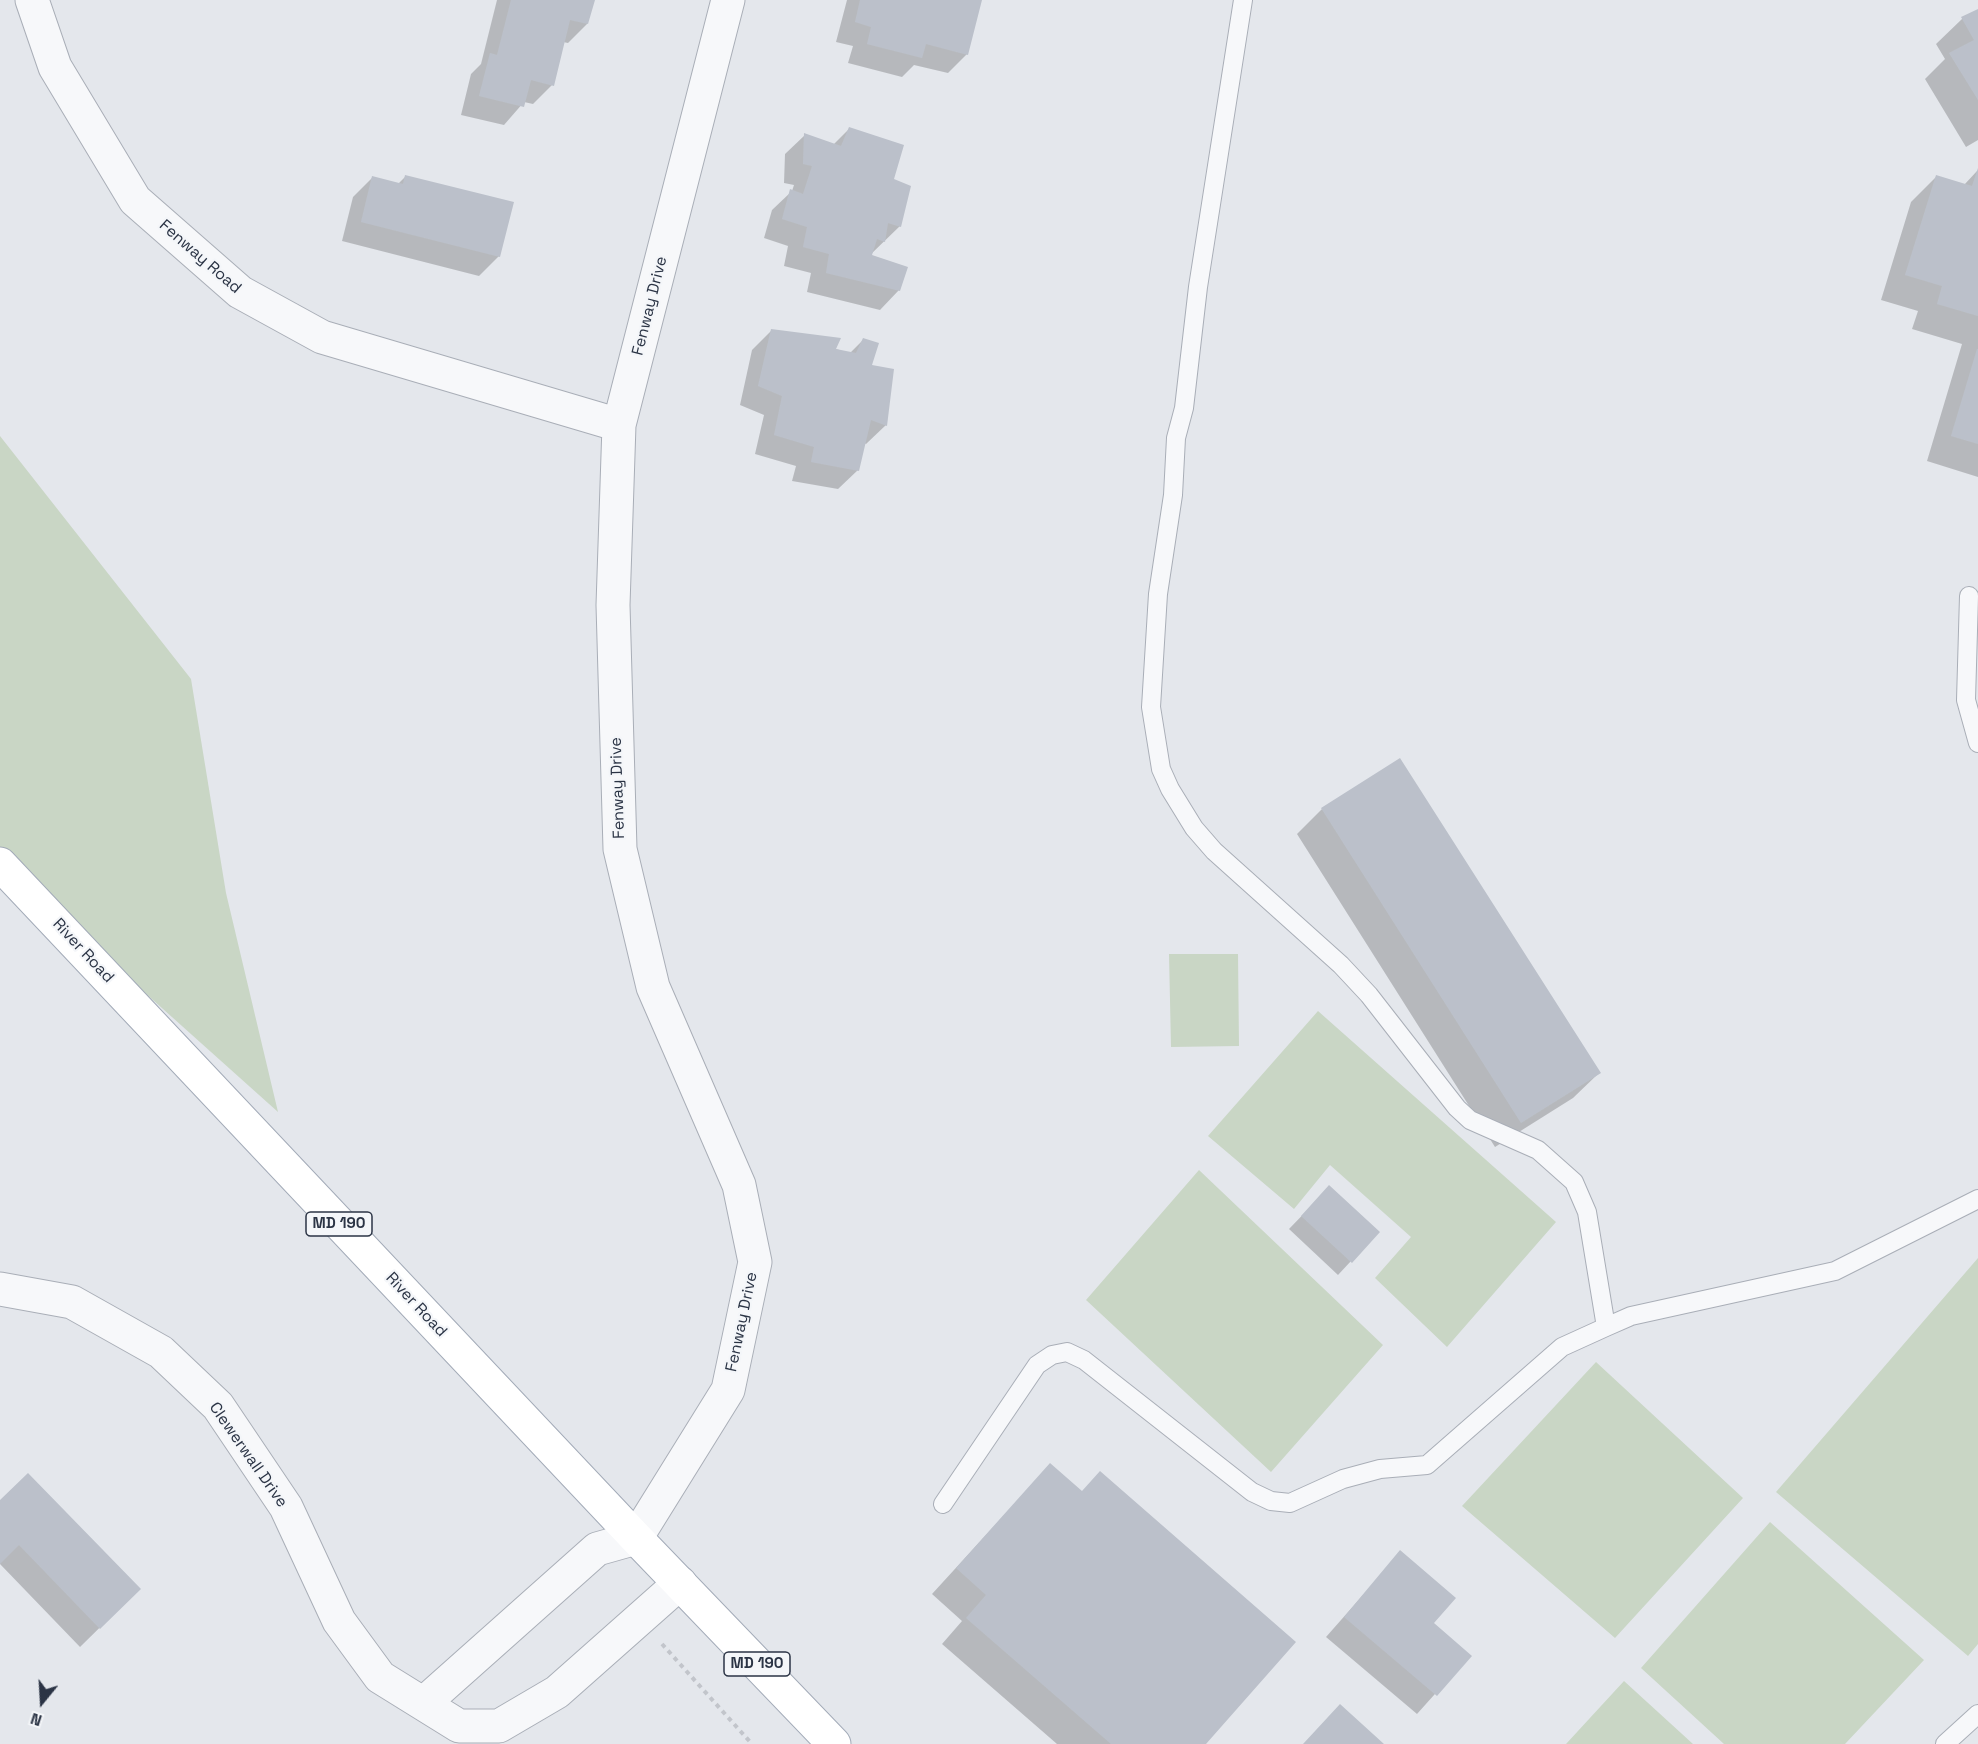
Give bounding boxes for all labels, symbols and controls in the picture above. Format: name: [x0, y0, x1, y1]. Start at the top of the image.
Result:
street label: Fenway Road: [155, 216, 245, 298]
street label: Fenway Drive: [628, 254, 672, 358]
street label: Fenway Drive: [607, 737, 629, 839]
street label: River Road: [48, 915, 118, 987]
road number: MD 190: [306, 1212, 372, 1236]
street label: River Road: [381, 1269, 451, 1341]
street label: Fenway Drive: [722, 1270, 762, 1374]
street label: Clewerwall Drive: [205, 1399, 291, 1511]
road number: MD 190: [724, 1652, 790, 1676]
north arrow: [12, 1672, 72, 1732]
text: N: [28, 1708, 45, 1731]

